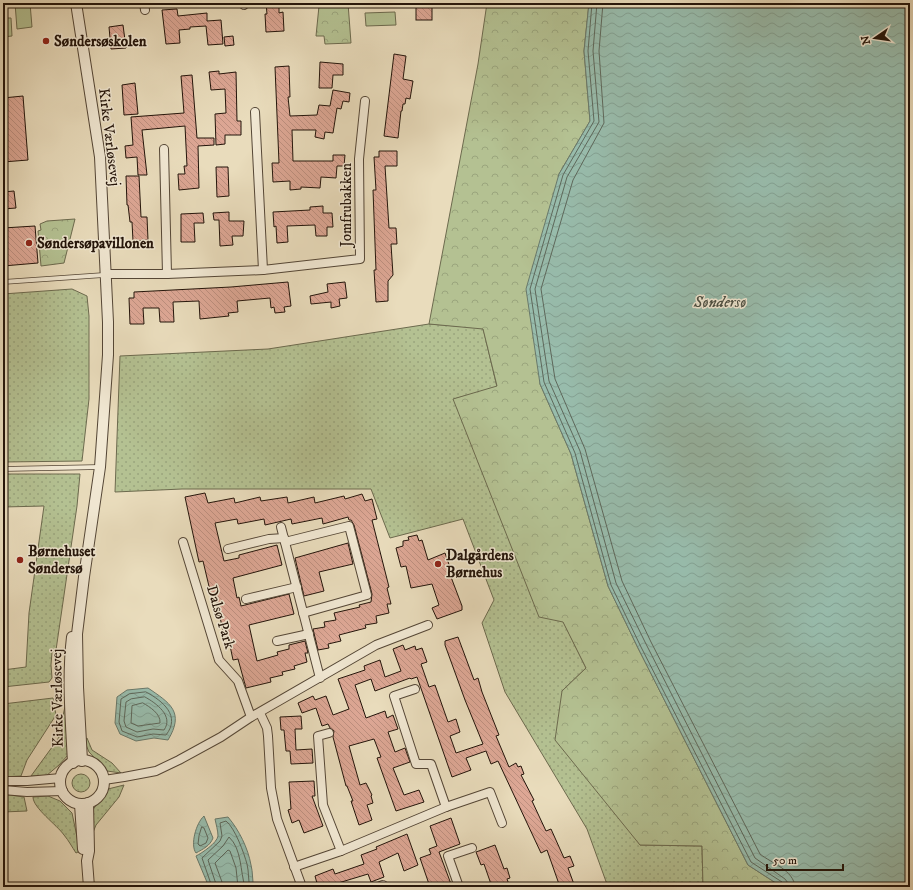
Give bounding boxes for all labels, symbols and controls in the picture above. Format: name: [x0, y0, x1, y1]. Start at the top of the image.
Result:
north arrow: [855, 18, 895, 58]
place label: Søndersøskolen: [54, 32, 147, 51]
text: N: [858, 34, 874, 46]
marker: Søndersøskolen: [41, 36, 51, 46]
street label: Kirke Værløsevej: [94, 87, 125, 187]
street label: Jomfrubakken: [337, 163, 356, 249]
place label: Søndersøpavillonen: [37, 234, 154, 253]
marker: Søndersøpavillonen: [24, 238, 34, 248]
water label: Søndersø: [693, 292, 746, 312]
place label: Børnehuset Søndersø: [28, 542, 96, 578]
place label: Dalgårdens Børnehus: [446, 546, 514, 582]
marker: Børnehuset Søndersø: [15, 555, 25, 565]
marker: Dalgårdens Børnehus: [433, 559, 443, 569]
street label: Dalsø Park: [202, 583, 239, 652]
street label: Kirke Værløsevej: [47, 649, 68, 747]
scale bar: [767, 846, 843, 872]
text: 50 m: [773, 853, 797, 868]

